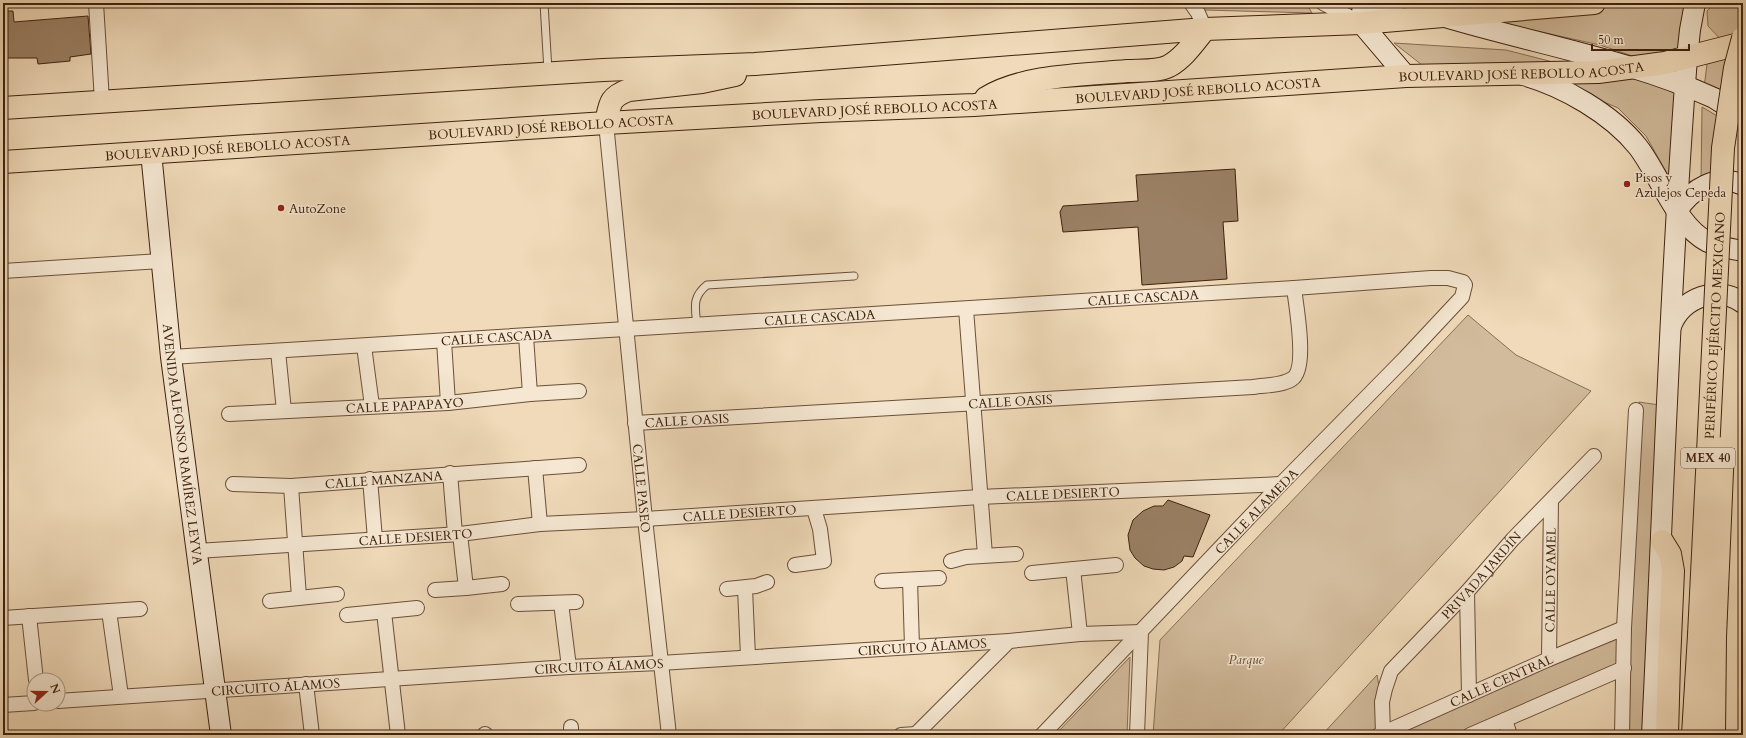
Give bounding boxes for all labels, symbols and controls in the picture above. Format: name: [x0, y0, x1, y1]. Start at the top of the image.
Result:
scale bar: [1592, 26, 1689, 52]
text: 50 m: [1598, 32, 1625, 48]
street label: BOULEVARD JOSÉ REBOLLO ACOSTA: [1398, 58, 1646, 86]
street label: BOULEVARD JOSÉ REBOLLO ACOSTA: [1075, 74, 1322, 108]
street label: BOULEVARD JOSÉ REBOLLO ACOSTA: [751, 95, 998, 125]
street label: BOULEVARD JOSÉ REBOLLO ACOSTA: [428, 111, 675, 144]
street label: BOULEVARD JOSÉ REBOLLO ACOSTA: [104, 132, 351, 165]
place label: Pisos y Azulejos Cepeda: [1635, 169, 1727, 202]
marker: Pisos y Azulejos Cepeda: [1622, 179, 1632, 189]
place label: AutoZone: [289, 200, 346, 218]
marker: AutoZone: [276, 203, 286, 213]
street label: PERIFÉRICO EJÉRCITO MEXICANO: [1701, 211, 1730, 439]
street label: CALLE CASCADA: [1087, 286, 1200, 311]
street label: CALLE CASCADA: [764, 306, 877, 331]
street label: AVENIDA ALFONSO RAMÍREZ LEYVA: [158, 323, 207, 567]
street label: CALLE CASCADA: [440, 326, 553, 350]
street label: CALLE OASIS: [968, 391, 1053, 414]
street label: CALLE PAPAPAYO: [345, 393, 465, 418]
street label: CALLE OASIS: [644, 410, 730, 432]
street label: CALLE PASEO: [628, 443, 654, 534]
road number: MEX 40: [1681, 448, 1735, 468]
street label: CALLE ALAMEDA: [1211, 464, 1303, 559]
street label: CALLE MANZANA: [324, 467, 444, 494]
street label: CALLE DESIERTO: [1006, 483, 1120, 506]
street label: CALLE DESIERTO: [682, 501, 797, 527]
street label: CALLE DESIERTO: [358, 525, 474, 551]
street label: CALLE OYAMEL: [1541, 527, 1561, 633]
street label: PRIVADA JARDÍN: [1438, 528, 1526, 623]
street label: CIRCUITO ÁLAMOS: [857, 634, 987, 661]
street label: CALLE CENTRAL: [1447, 650, 1556, 712]
park label: Parque: [1228, 651, 1265, 669]
street label: CIRCUITO ÁLAMOS: [534, 655, 664, 679]
north arrow: [26, 672, 66, 712]
street label: CIRCUITO ÁLAMOS: [211, 674, 341, 701]
text: N: [46, 681, 64, 696]

